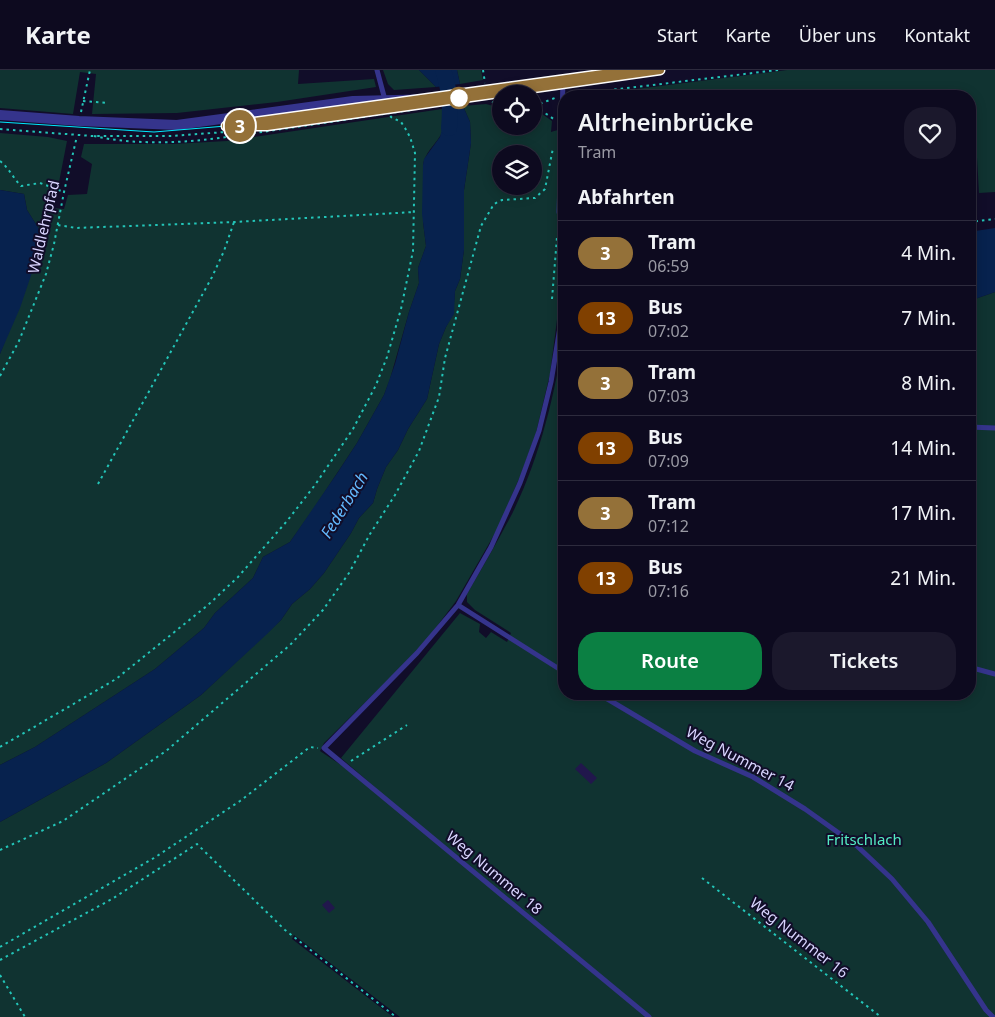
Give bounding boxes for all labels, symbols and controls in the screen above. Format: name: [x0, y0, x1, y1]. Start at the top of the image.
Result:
text: Karte: [25, 18, 91, 51]
text: Start: [657, 23, 697, 47]
text: Karte: [725, 23, 771, 47]
text: Über uns: [799, 23, 876, 47]
text: Kontakt: [904, 23, 970, 47]
map controls: [492, 85, 542, 195]
button: locate: [492, 85, 542, 135]
unlabelled marker: [448, 87, 470, 109]
text: Altrheinbrücke: [578, 105, 754, 138]
button: heart: [904, 107, 956, 159]
line badge: 3: [224, 110, 256, 142]
text: 3: [235, 114, 245, 138]
text: Tram: [578, 141, 616, 163]
button: layers: [492, 145, 542, 195]
street label: Waldlehrpfad: [23, 178, 63, 275]
text: Abfahrten: [578, 184, 675, 210]
text: Tram: [648, 229, 696, 255]
text: 4 Min.: [901, 240, 956, 266]
text: 3: [600, 241, 611, 265]
text: 06:59: [648, 255, 689, 277]
text: Bus: [648, 294, 683, 320]
text: 7 Min.: [901, 305, 956, 331]
text: 13: [595, 306, 616, 330]
text: 07:02: [648, 320, 689, 342]
text: Tram: [648, 359, 696, 385]
text: 8 Min.: [901, 370, 956, 396]
text: 3: [600, 371, 611, 395]
text: 07:03: [648, 385, 689, 407]
text: Bus: [648, 424, 683, 450]
text: 14 Min.: [890, 435, 956, 461]
text: 13: [595, 436, 616, 460]
text: 07:09: [648, 450, 689, 472]
water label: Federbach: [315, 468, 373, 542]
text: Tram: [648, 489, 696, 515]
text: 17 Min.: [890, 500, 956, 526]
text: 3: [600, 501, 611, 525]
text: 07:12: [648, 515, 689, 537]
text: Bus: [648, 554, 683, 580]
text: 21 Min.: [890, 565, 956, 591]
text: 13: [595, 566, 616, 590]
text: 07:16: [648, 580, 689, 602]
button: Route: [578, 632, 762, 690]
button: Tickets: [772, 632, 956, 690]
street label: Weg Nummer 14: [683, 721, 798, 795]
street label: Weg Nummer 18: [442, 826, 547, 918]
park label: Fritschlach: [826, 829, 902, 849]
street label: Weg Nummer 16: [746, 892, 853, 982]

